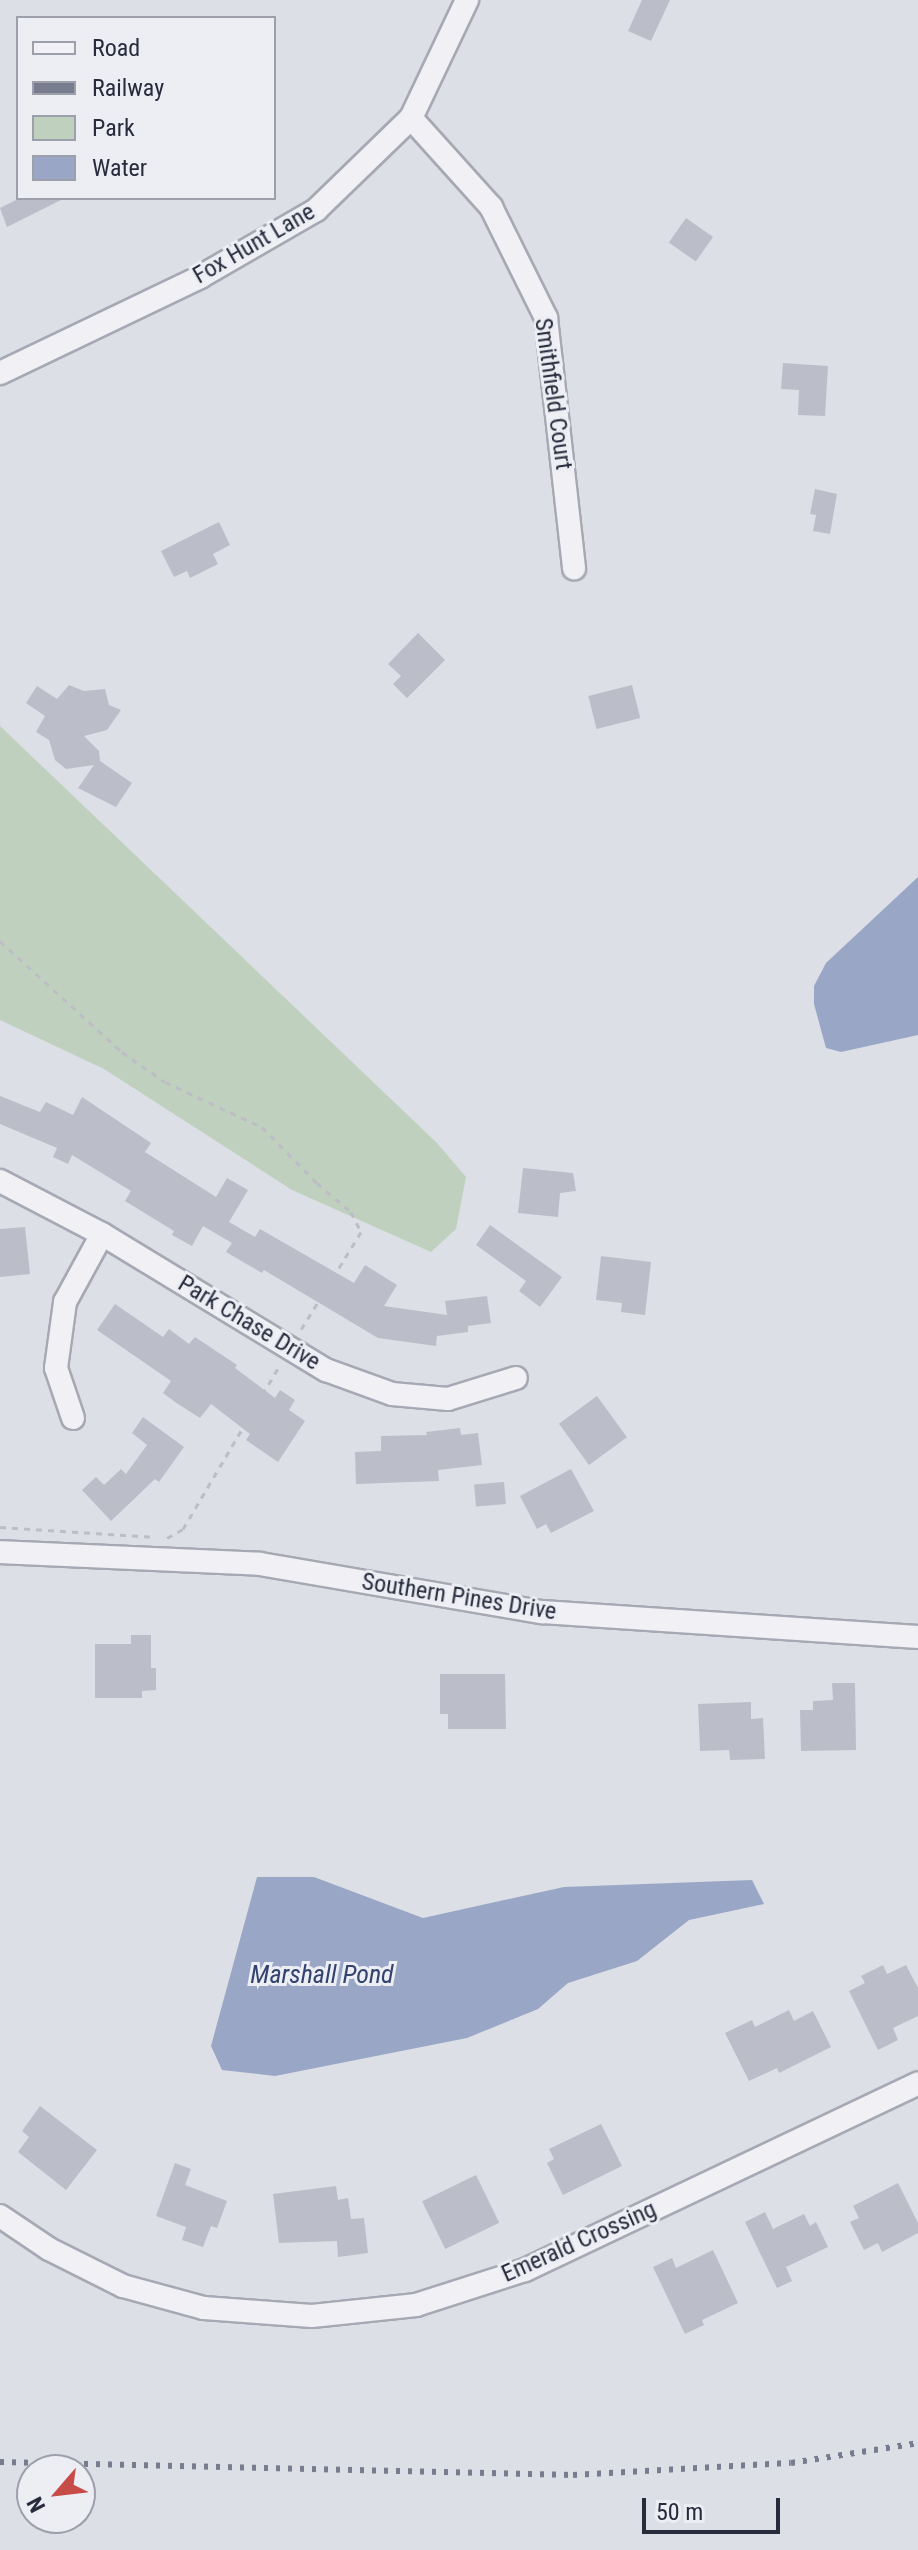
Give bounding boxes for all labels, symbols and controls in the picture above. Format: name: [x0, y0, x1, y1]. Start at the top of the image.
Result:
legend: [16, 16, 276, 200]
text: Road: [92, 34, 140, 62]
text: Railway: [92, 74, 164, 102]
text: Park: [92, 114, 135, 142]
text: Water: [92, 154, 147, 182]
street label: Fox Hunt Lane: [188, 198, 320, 290]
street label: Smithfield Court: [528, 316, 578, 472]
street label: Park Chase Drive: [173, 1269, 325, 1377]
street label: Southern Pines Drive: [360, 1567, 558, 1627]
water label: Marshall Pond: [250, 1959, 394, 1991]
street label: Emerald Crossing: [497, 2195, 661, 2289]
north arrow: [16, 2454, 96, 2534]
scale bar: [646, 2482, 784, 2532]
text: N: [22, 2493, 50, 2516]
text: 50 m: [656, 2498, 703, 2526]

